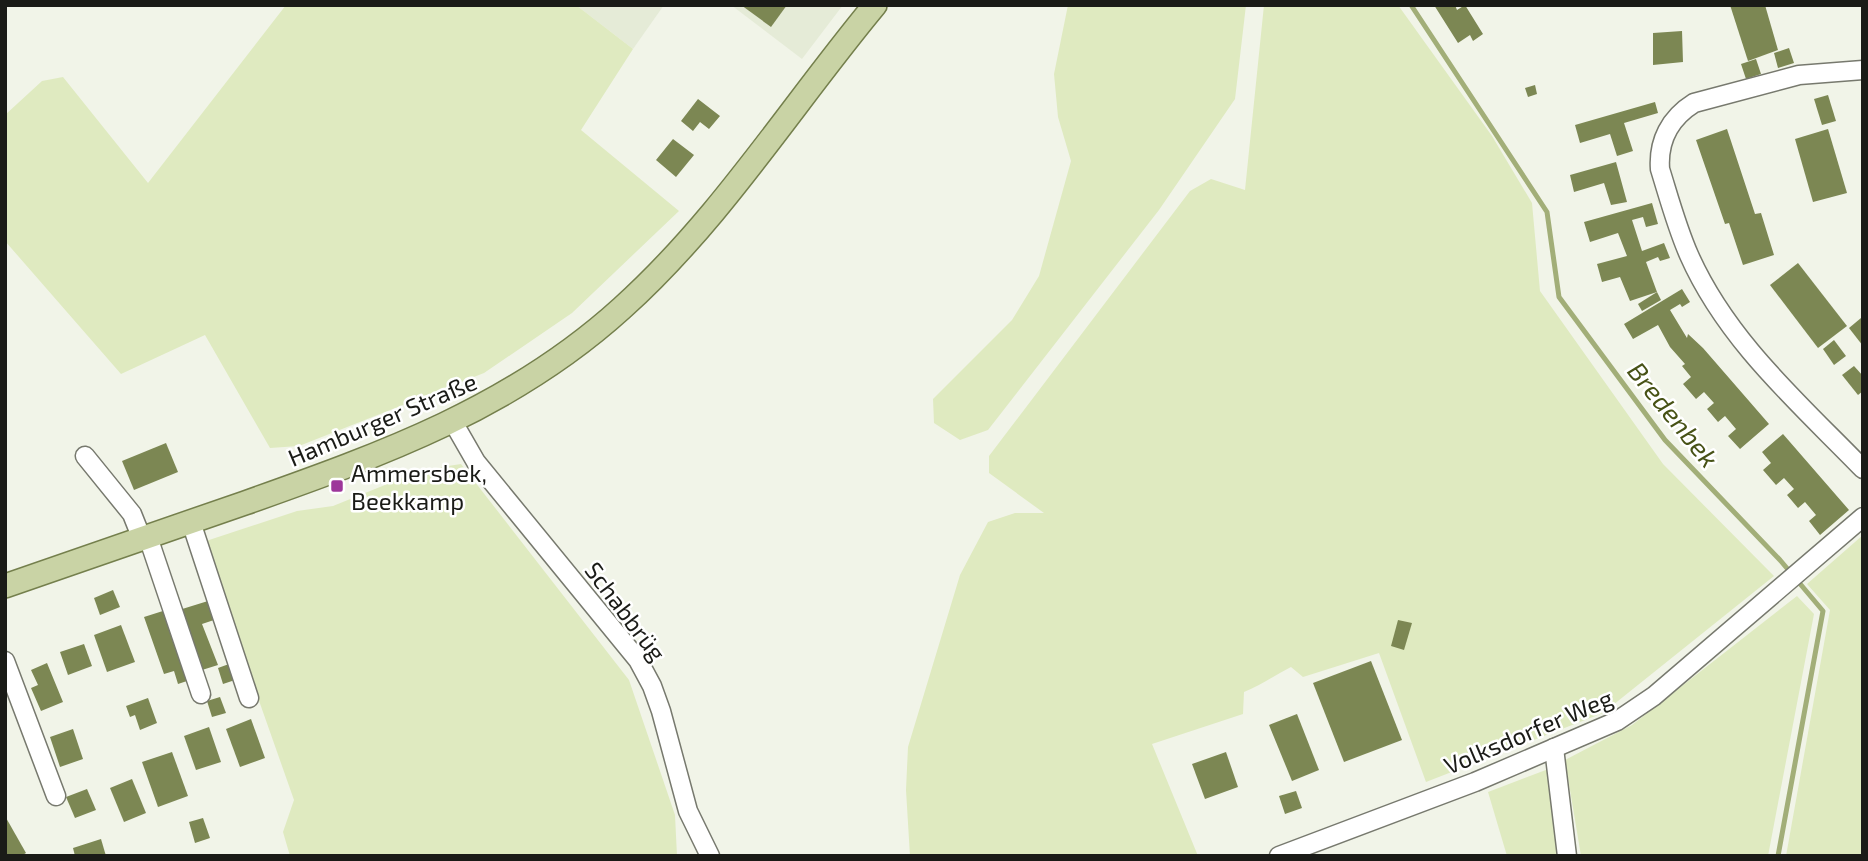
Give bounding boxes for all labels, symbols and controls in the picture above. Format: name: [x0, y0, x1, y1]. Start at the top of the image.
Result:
water label: Bredenbek: [1622, 355, 1726, 473]
street label: Hamburger Straße: [283, 366, 481, 472]
place label: Ammersbek, Beekkamp: [351, 458, 487, 515]
marker: Ammersbek, Beekkamp: [329, 478, 345, 494]
street label: Schabbrüg: [579, 556, 673, 666]
street label: Volksdorfer Weg: [1439, 682, 1617, 780]

